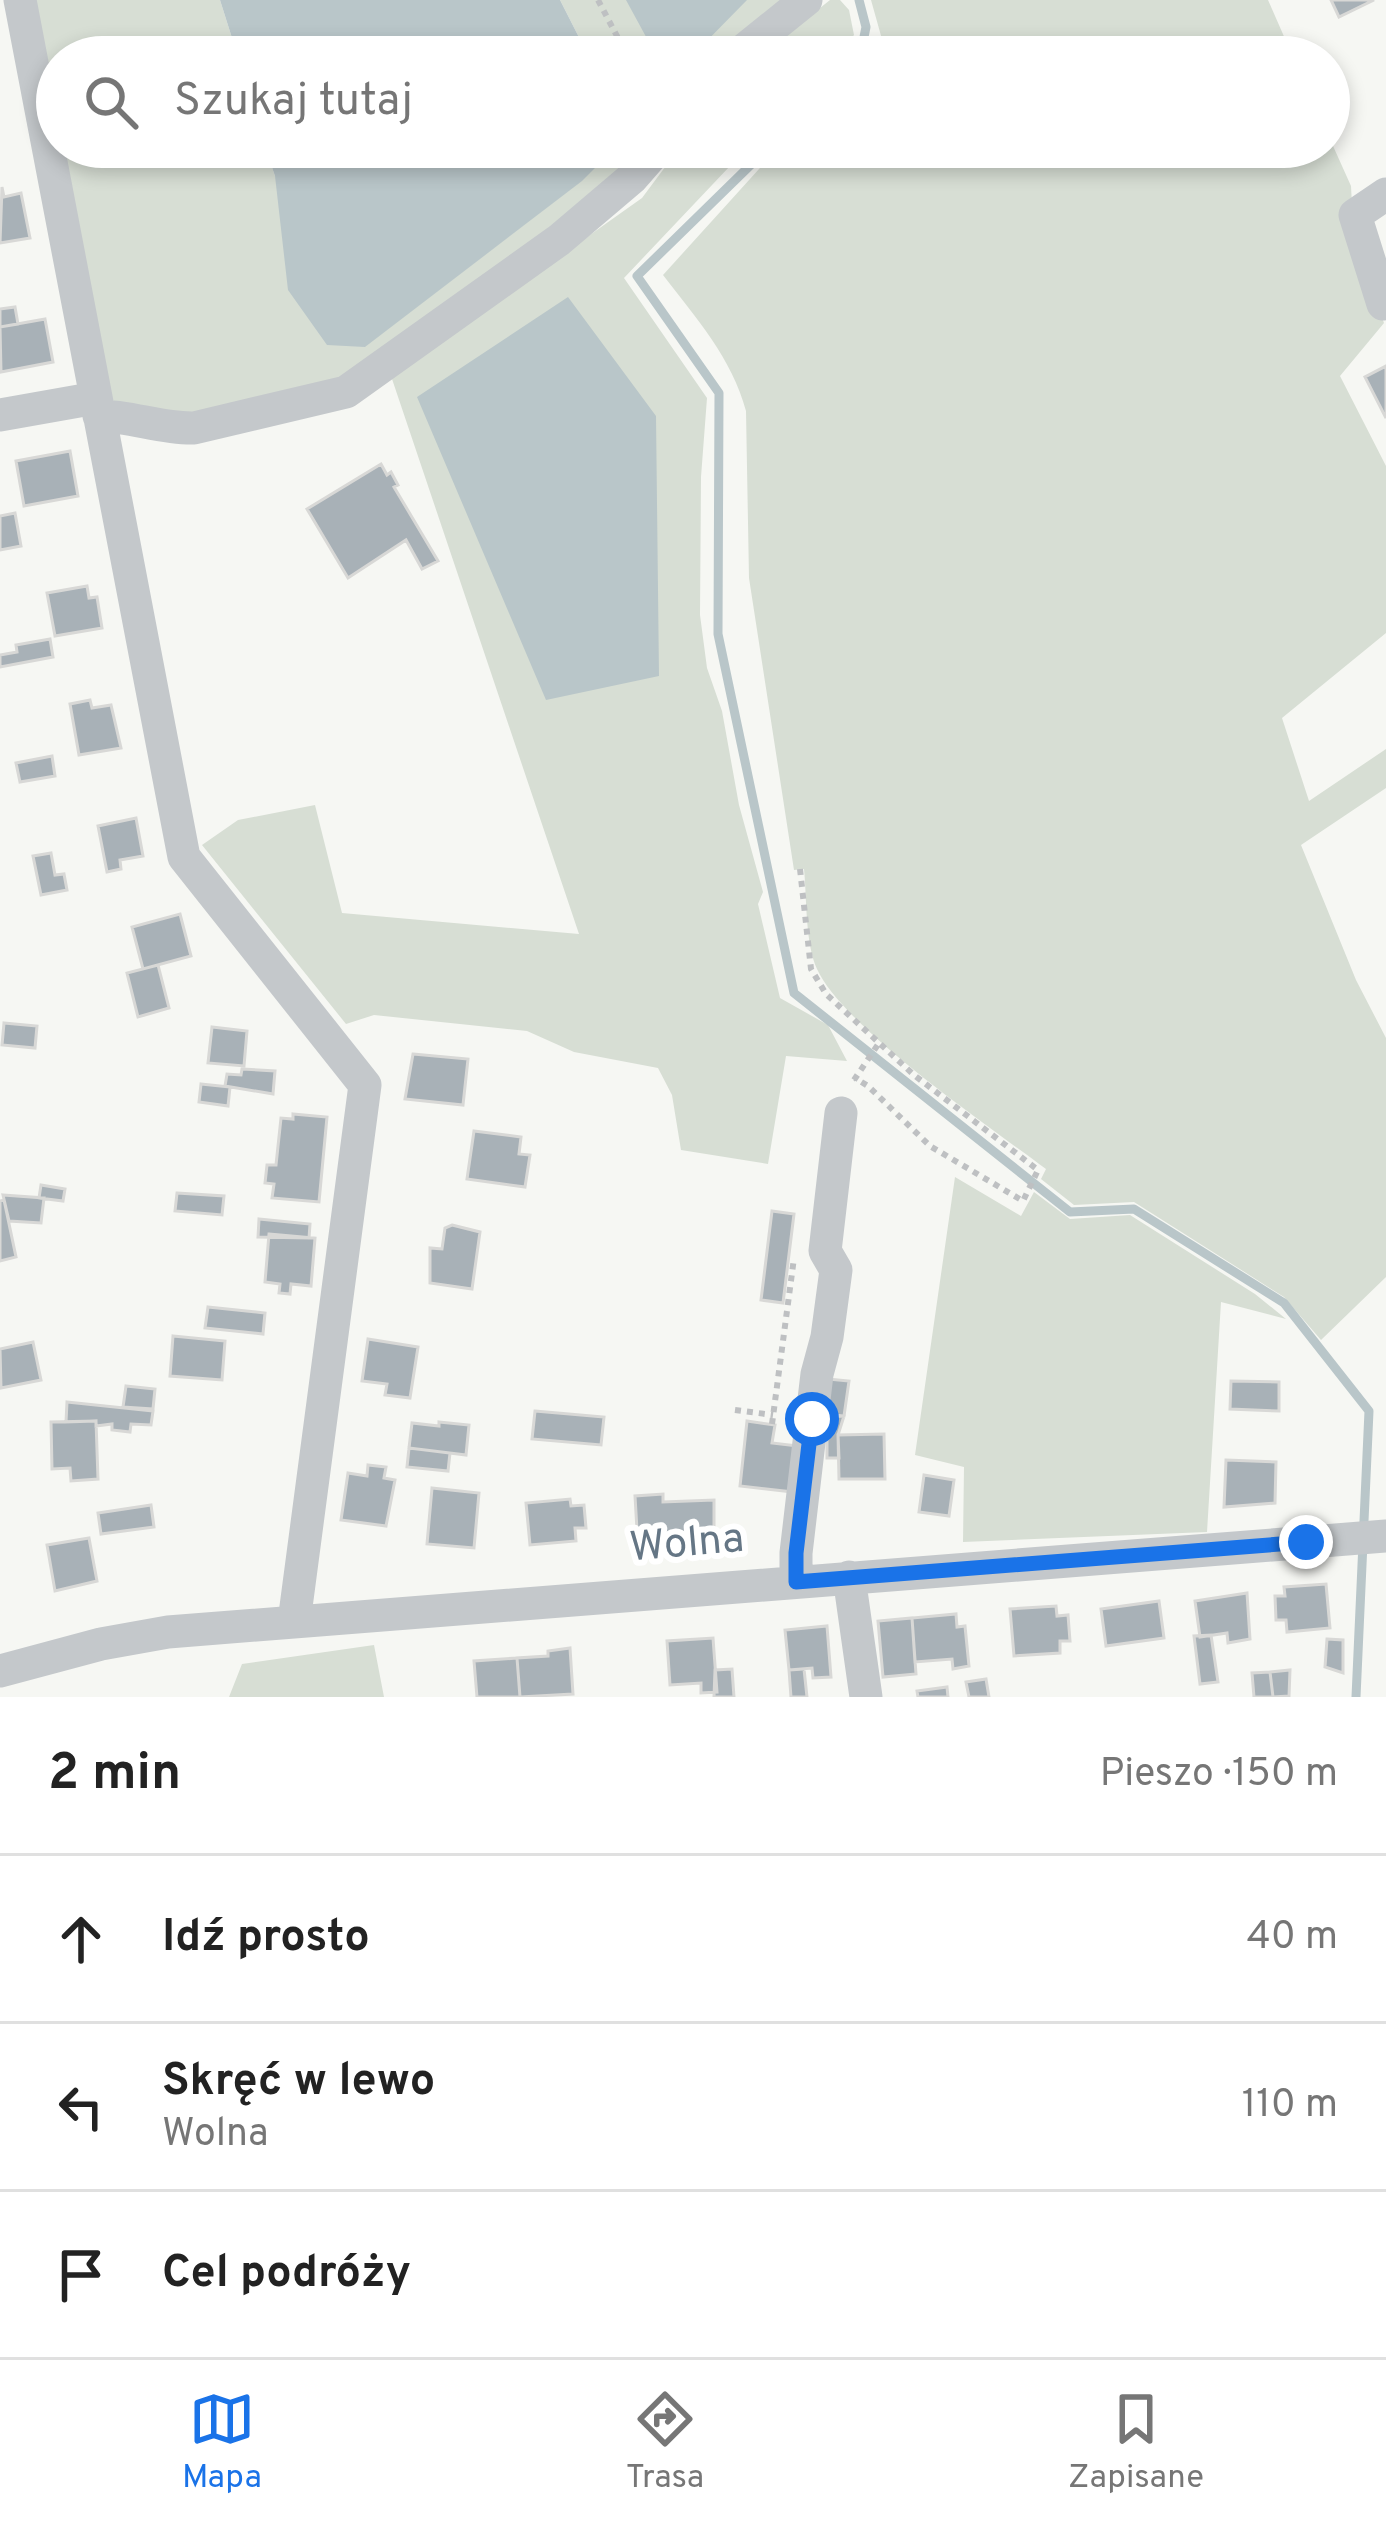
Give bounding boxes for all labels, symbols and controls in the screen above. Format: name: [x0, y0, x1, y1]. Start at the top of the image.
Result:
search box: [36, 36, 1350, 168]
icon: search: [78, 69, 144, 135]
text: Szukaj tutaj: [174, 74, 413, 131]
route start: [785, 1392, 839, 1446]
street label: Wolna: [627, 1514, 747, 1576]
route end: [1279, 1515, 1333, 1569]
text: 2 min: [48, 1743, 181, 1808]
text: Pieszo · 150 m: [1100, 1751, 1338, 1800]
icon: ahead: [48, 1906, 114, 1972]
text: Idź prosto: [162, 1910, 370, 1967]
text: 40 m: [1247, 1914, 1338, 1963]
text: Skręć w lewo: [162, 2054, 435, 2111]
icon: left: [48, 2074, 114, 2140]
text: 110 m: [1242, 2082, 1338, 2131]
text: Wolna: [162, 2111, 269, 2160]
icon: arrive: [48, 2242, 114, 2308]
text: Cel podróży: [162, 2246, 411, 2303]
tab: Mapa: [182, 2386, 262, 2500]
tab: Trasa: [626, 2386, 704, 2500]
tab: Zapisane: [1068, 2386, 1204, 2500]

